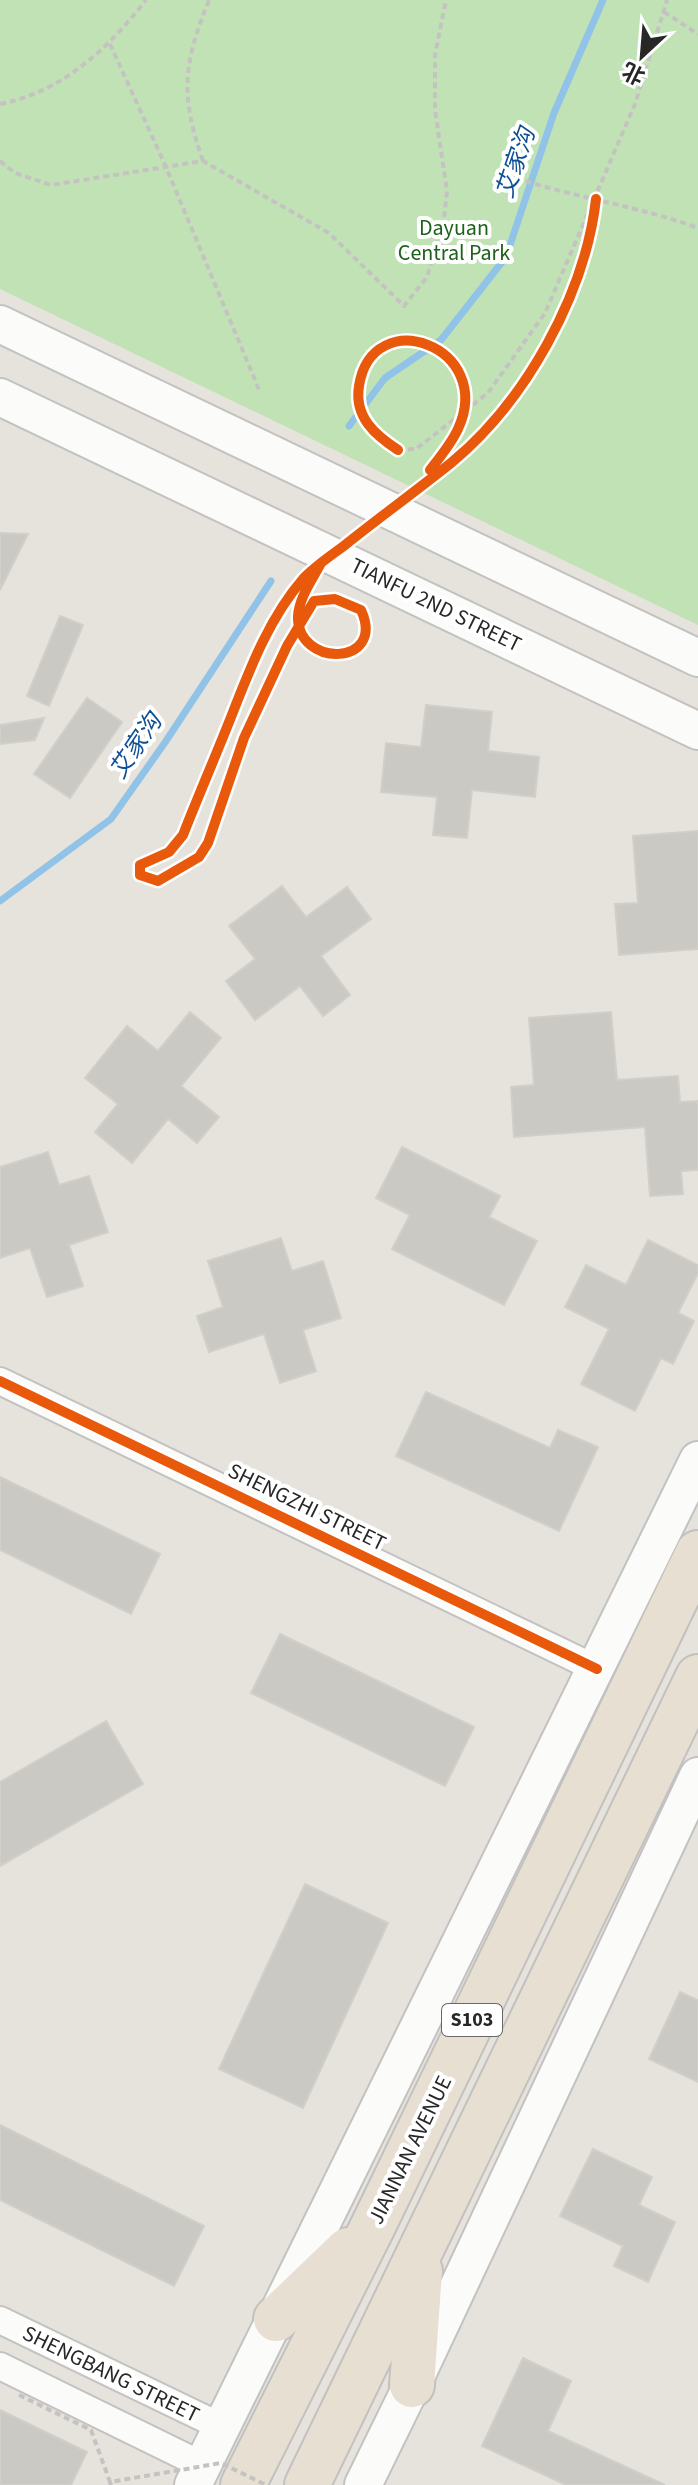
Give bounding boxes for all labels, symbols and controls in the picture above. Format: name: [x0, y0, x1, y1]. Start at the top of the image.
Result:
north arrow: [602, 16, 682, 96]
text: 北: [617, 54, 651, 92]
water label: 艾家沟: [488, 120, 545, 203]
park label: Dayuan Central Park: [398, 212, 510, 269]
street label: TIANFU 2ND STREET: [345, 550, 527, 660]
water label: 艾家沟: [101, 704, 172, 786]
street label: SHENGZHI STREET: [222, 1455, 392, 1559]
road number: S103: [442, 2004, 502, 2036]
street label: JIANNAN AVENUE: [360, 2070, 460, 2230]
street label: SHENGBANG STREET: [17, 2317, 205, 2431]

